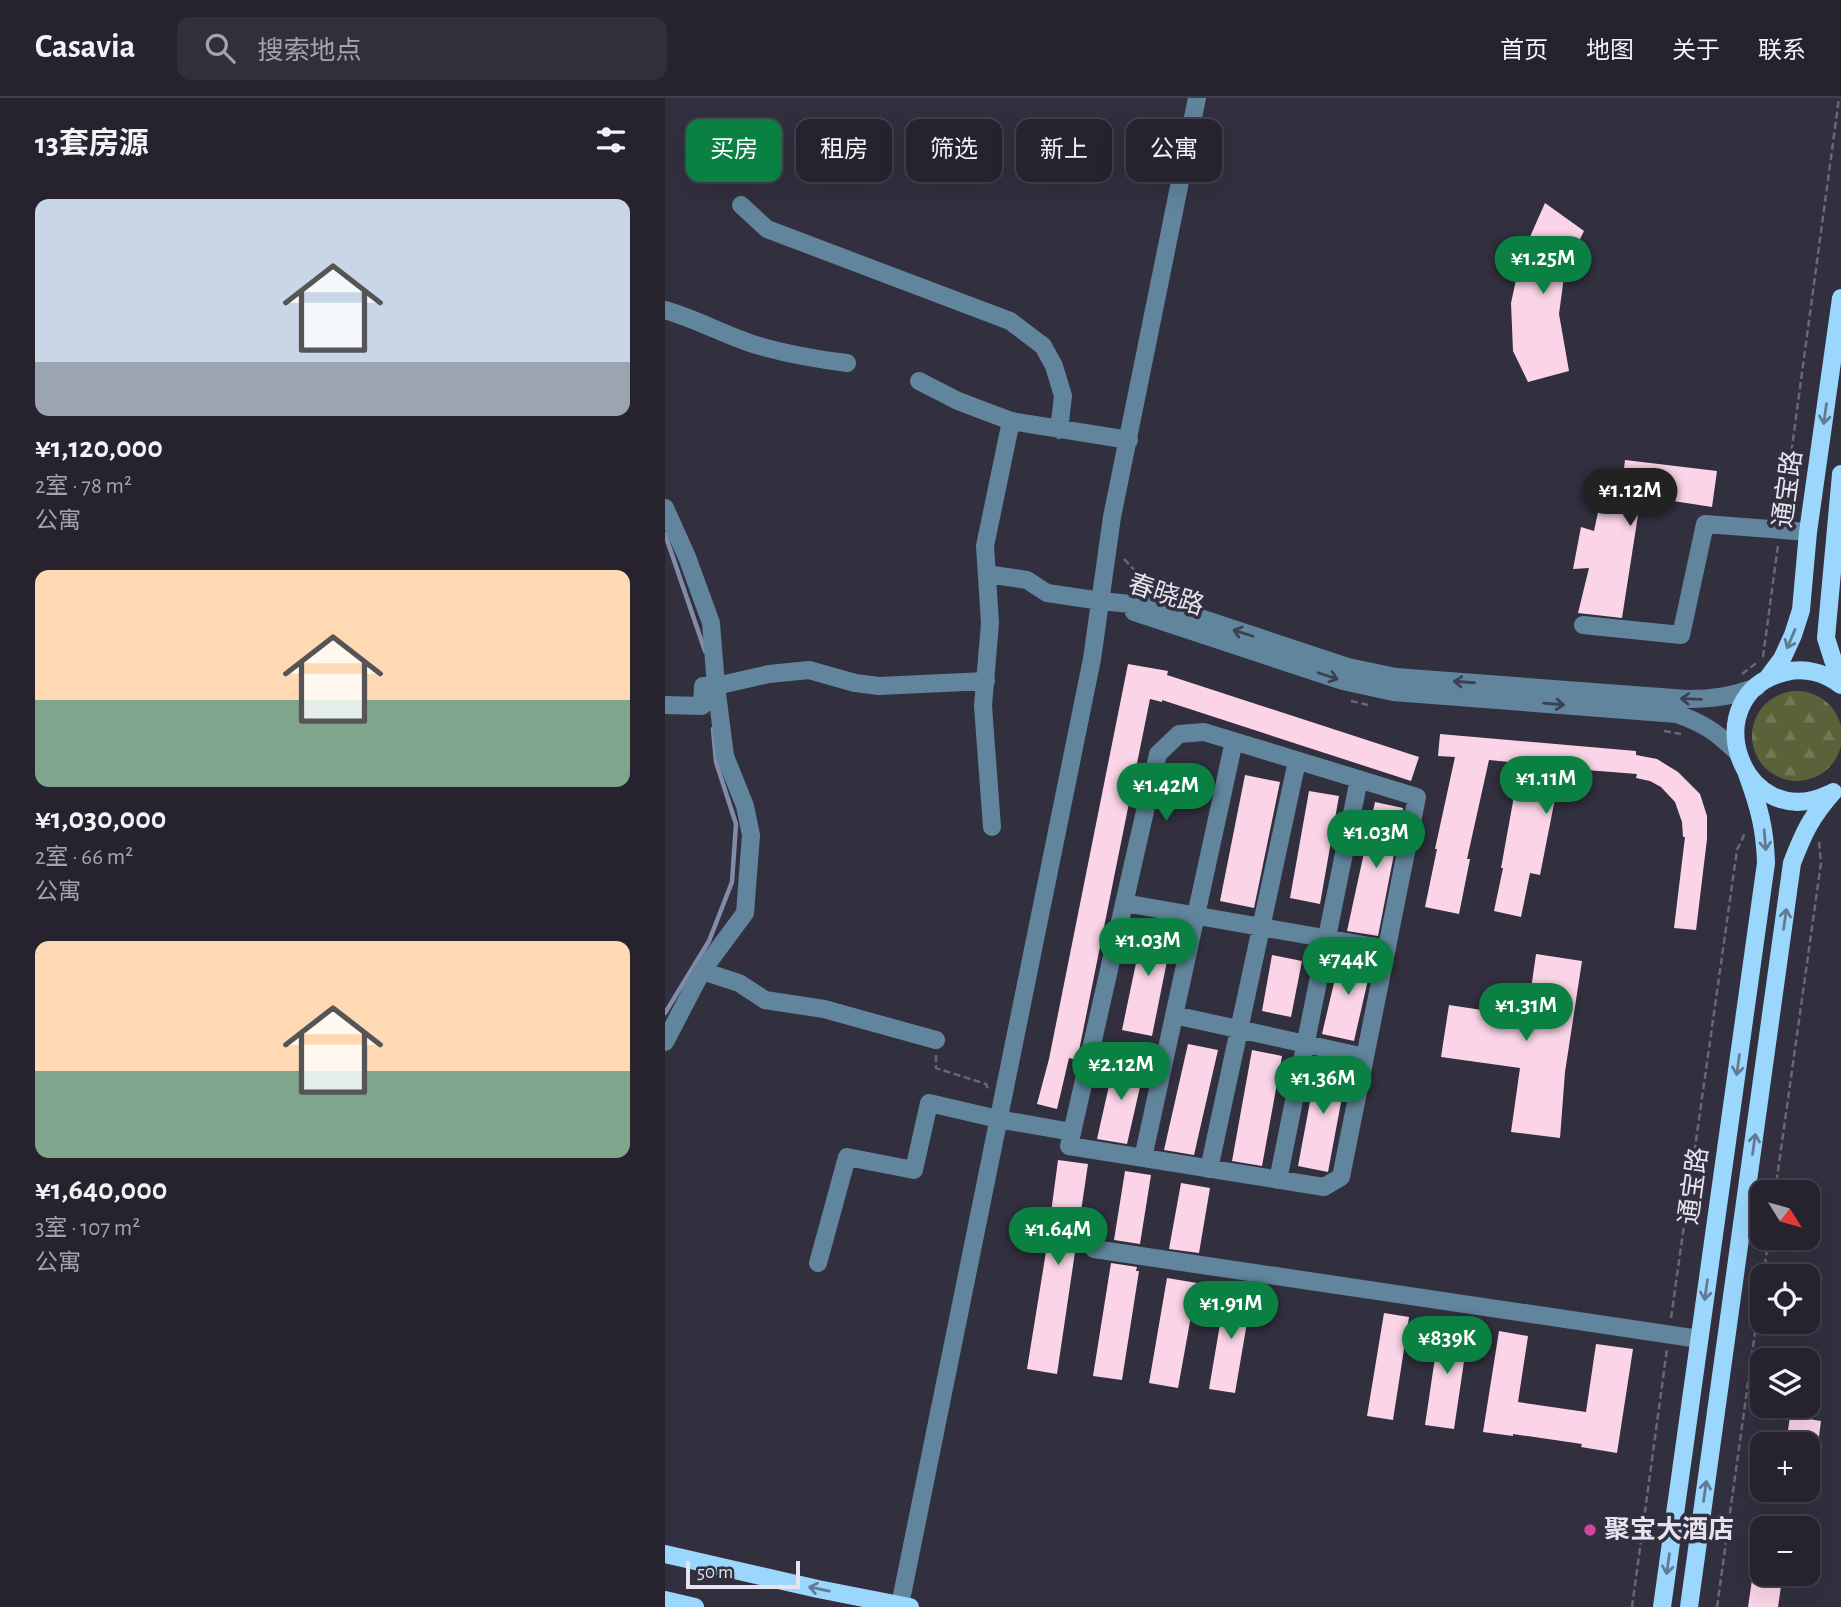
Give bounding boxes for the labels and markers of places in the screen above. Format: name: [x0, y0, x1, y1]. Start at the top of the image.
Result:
pin: ¥1.25M: [1486, 236, 1600, 296]
pin: ¥1.12M: [1573, 468, 1687, 528]
pin: ¥1.11M: [1489, 756, 1603, 816]
pin: ¥1.42M: [1109, 764, 1223, 823]
pin: ¥1.03M: [1319, 810, 1433, 870]
pin: ¥1.03M: [1091, 918, 1205, 978]
pin: ¥744K: [1299, 937, 1397, 997]
pin: ¥1.31M: [1469, 984, 1583, 1043]
pin: ¥2.12M: [1064, 1042, 1178, 1102]
pin: ¥1.36M: [1266, 1056, 1380, 1116]
pin: ¥1.64M: [1001, 1208, 1115, 1267]
pin: ¥1.91M: [1174, 1282, 1288, 1341]
pin: ¥839K: [1398, 1316, 1496, 1376]
place label: 聚宝大酒店: [1604, 1515, 1734, 1543]
marker: 聚宝大酒店: [1582, 1522, 1598, 1538]

